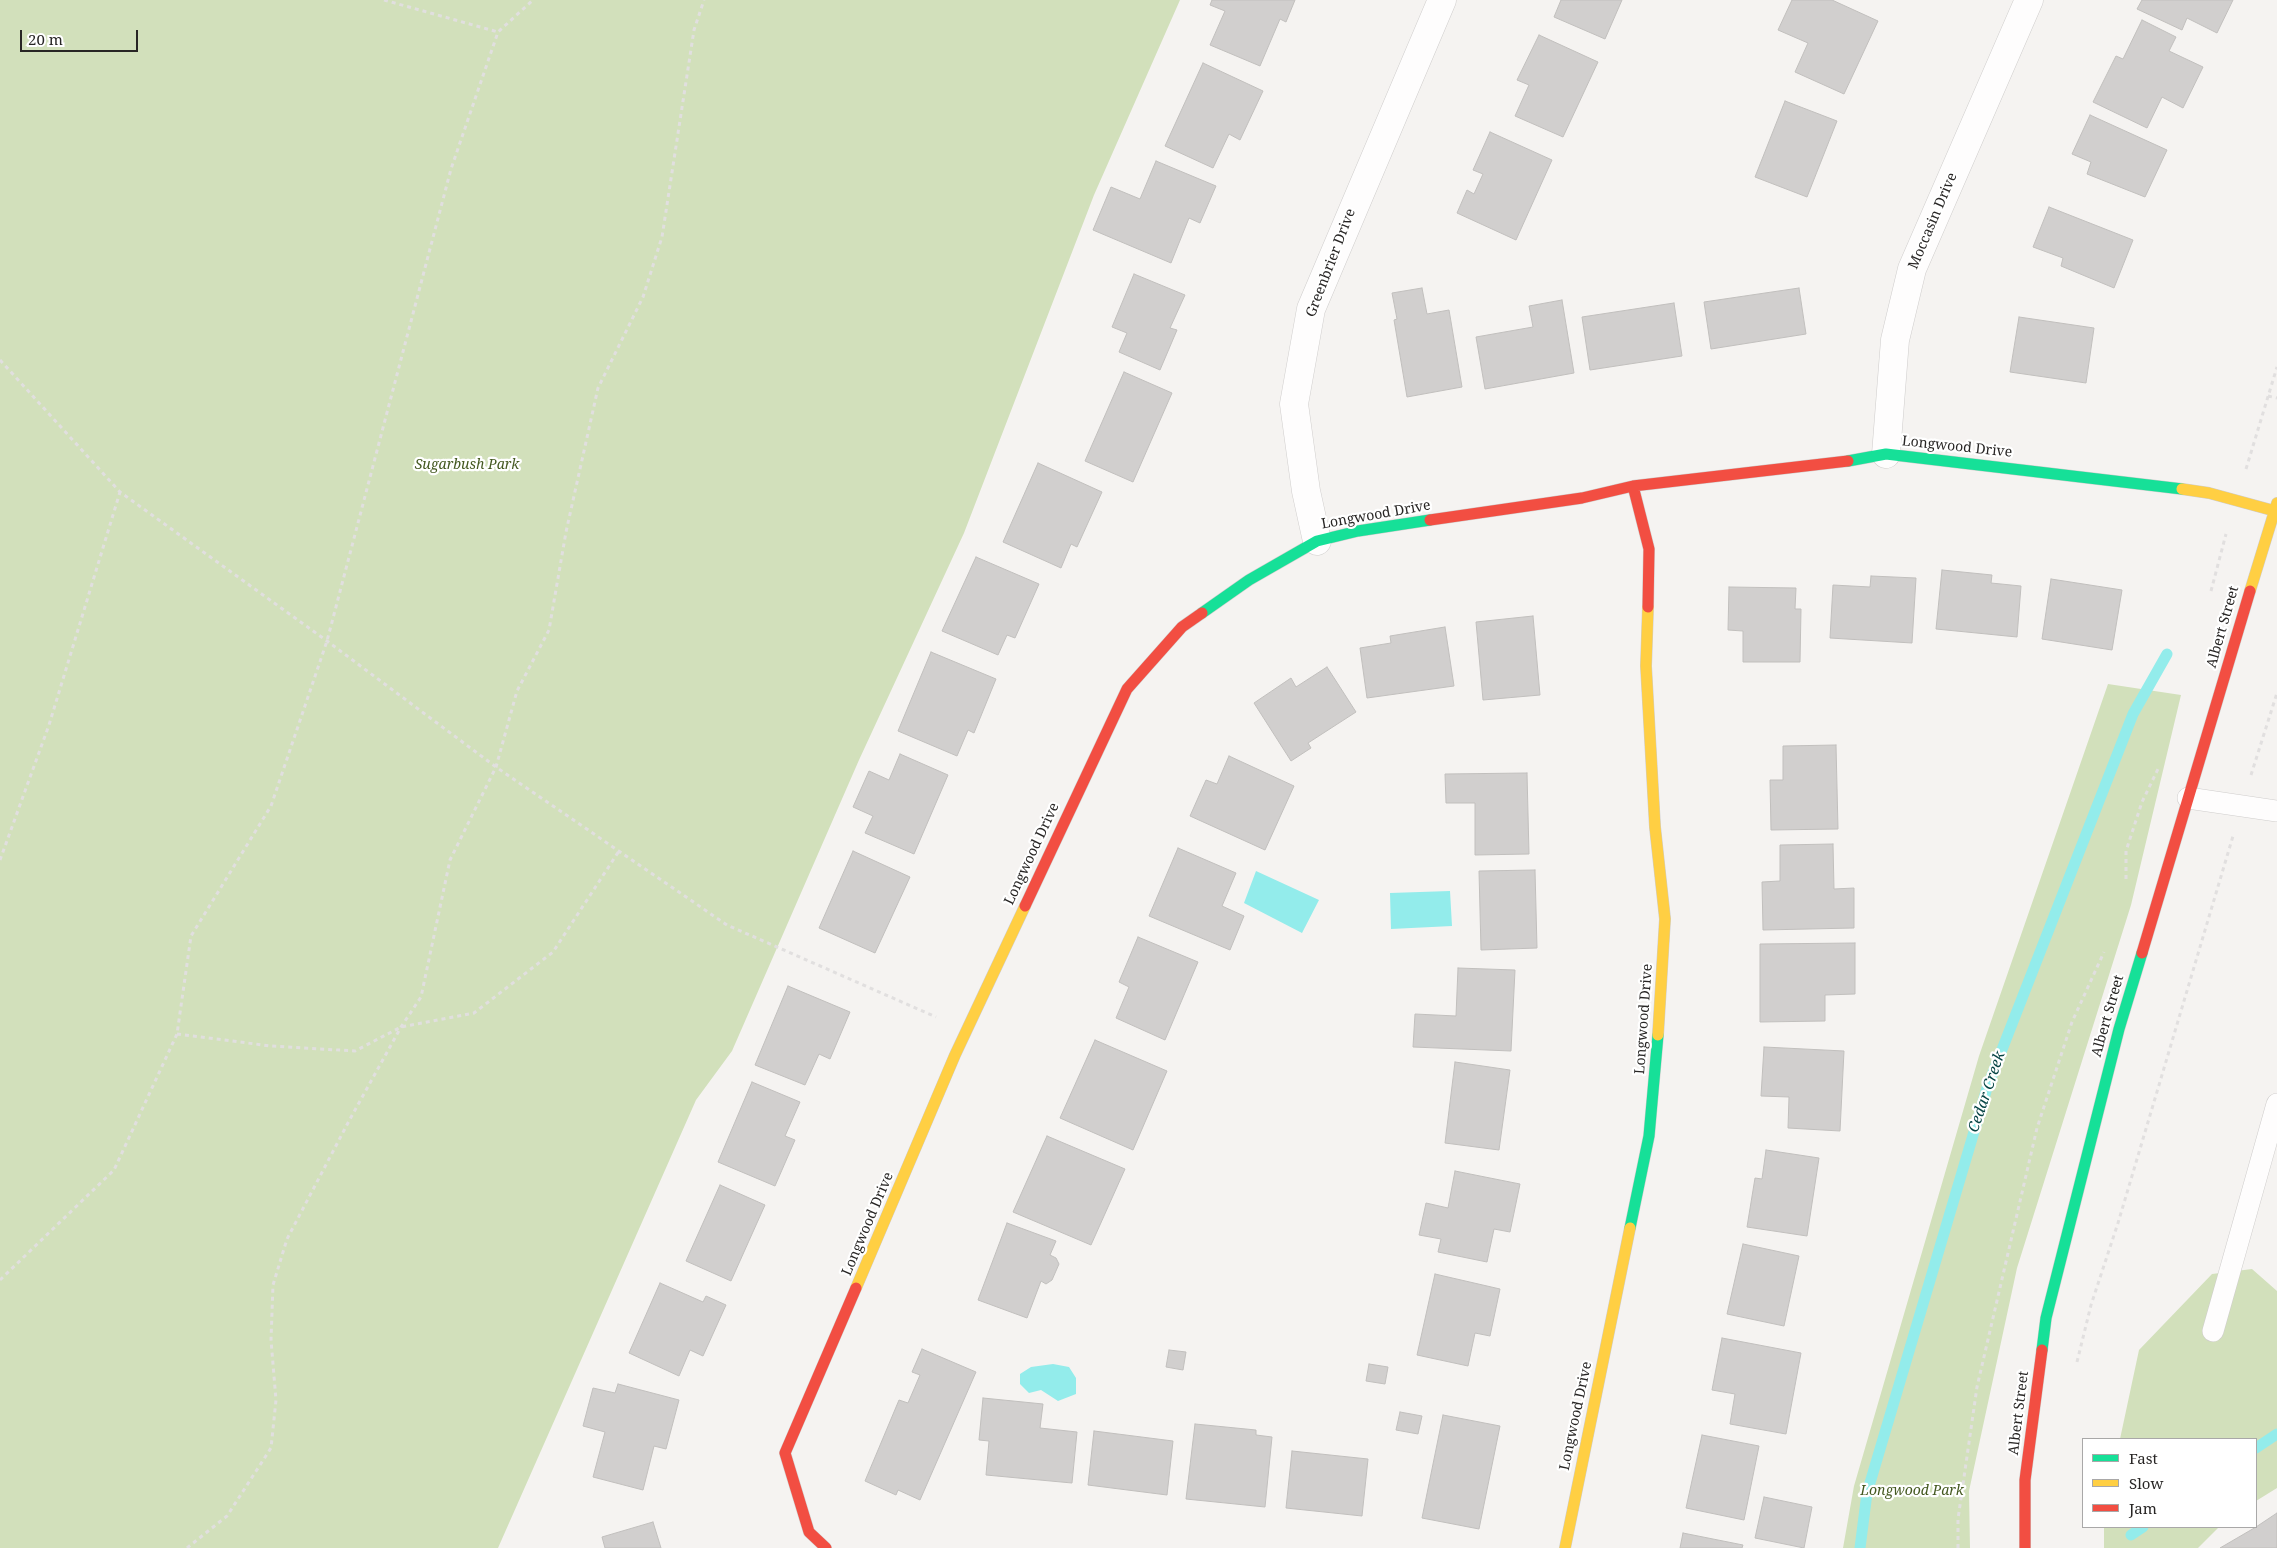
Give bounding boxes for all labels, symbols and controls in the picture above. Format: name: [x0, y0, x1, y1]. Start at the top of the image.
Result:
scale bar: [22, 20, 140, 52]
text: 20 m: [28, 29, 63, 49]
street label: Moccasin Drive: [1905, 170, 1961, 272]
street label: Greenbrier Drive: [1303, 206, 1359, 320]
street label: Longwood Drive: [1901, 433, 2013, 461]
park label: Sugarbush Park: [415, 457, 519, 473]
street label: Longwood Drive: [1320, 497, 1432, 533]
street label: Albert Street: [2203, 584, 2243, 670]
street label: Longwood Drive: [1001, 800, 1063, 908]
street label: Longwood Drive: [1632, 963, 1656, 1075]
street label: Albert Street: [2088, 973, 2128, 1059]
water label: Cedar Creek: [1965, 1049, 2009, 1135]
street label: Longwood Drive: [839, 1170, 897, 1278]
street label: Longwood Drive: [1556, 1360, 1596, 1472]
street label: Albert Street: [2006, 1370, 2032, 1456]
legend: [2082, 1438, 2257, 1528]
text: Fast: [2129, 1448, 2158, 1468]
text: Slow: [2129, 1473, 2163, 1493]
park label: Longwood Park: [1860, 1483, 1964, 1499]
text: Jam: [2129, 1498, 2157, 1518]

